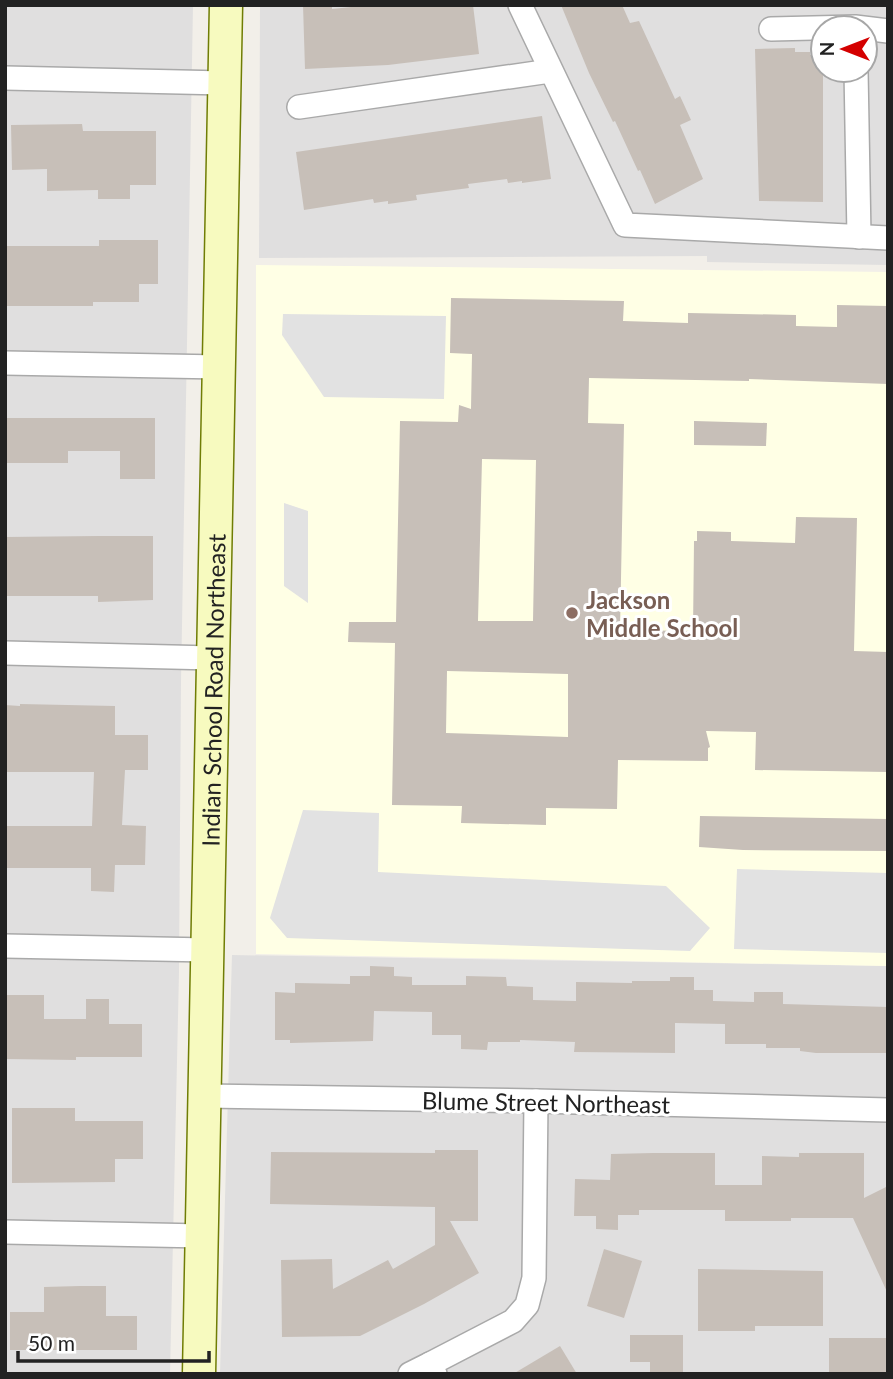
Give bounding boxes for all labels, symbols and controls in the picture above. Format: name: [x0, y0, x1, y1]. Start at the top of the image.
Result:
north arrow: [809, 14, 879, 84]
text: N: [815, 42, 838, 56]
street label: Indian School Road Northeast: [195, 533, 230, 847]
place label: Jackson Middle School: [586, 585, 738, 642]
marker: Jackson Middle School: [564, 605, 580, 621]
street label: Blume Street Northeast: [422, 1085, 671, 1119]
scale bar: [18, 1320, 208, 1364]
text: 50 m: [28, 1330, 75, 1355]

